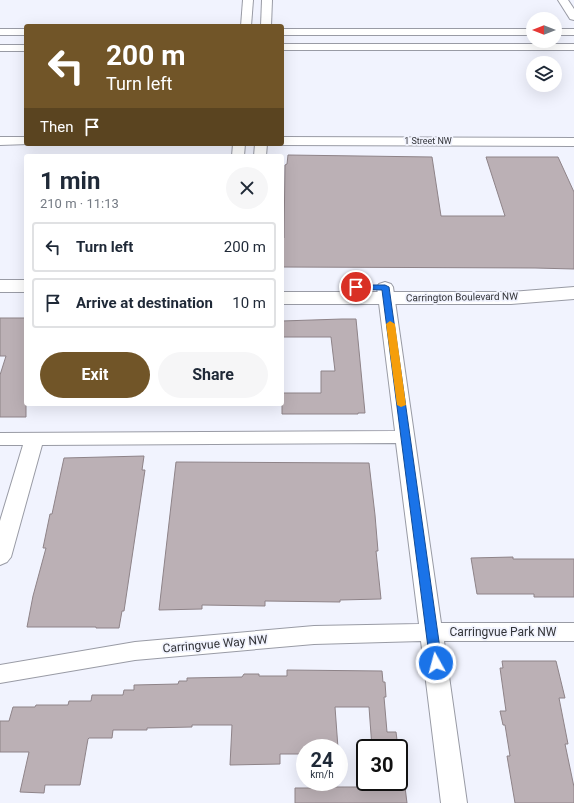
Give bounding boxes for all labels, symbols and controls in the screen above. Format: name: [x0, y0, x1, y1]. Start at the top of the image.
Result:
north arrow: [526, 12, 562, 48]
map controls: [526, 12, 562, 92]
text: 200 m: [106, 39, 185, 72]
icon: left: [40, 40, 92, 92]
button: layers: [526, 56, 562, 92]
text: Turn left: [106, 73, 172, 94]
icon: arrive: [81, 116, 103, 138]
text: Then: [40, 118, 73, 136]
street label: 1 Street NW: [404, 136, 452, 146]
text: 1 min: [40, 167, 100, 195]
button: close: [226, 167, 268, 209]
text: 210 m · 11:13: [40, 196, 119, 211]
icon: left: [42, 236, 64, 258]
text: Turn left: [76, 238, 133, 256]
text: 200 m: [224, 238, 266, 256]
pin: [339, 270, 373, 304]
icon: arrive: [345, 276, 367, 298]
street label: Carrington Boulevard NW: [406, 291, 518, 303]
icon: arrive: [42, 292, 64, 314]
text: Arrive at destination: [76, 294, 213, 312]
text: 10 m: [232, 294, 266, 312]
button: Exit: [40, 352, 150, 398]
button: Share: [158, 352, 268, 398]
street label: Carringvue Park NW: [450, 625, 557, 639]
street label: Carringvue Way NW: [162, 632, 268, 656]
position arrow: [415, 642, 457, 684]
speed limit sign: 30: [356, 739, 408, 791]
text: 24: [311, 748, 333, 772]
text: km/h: [310, 769, 334, 780]

